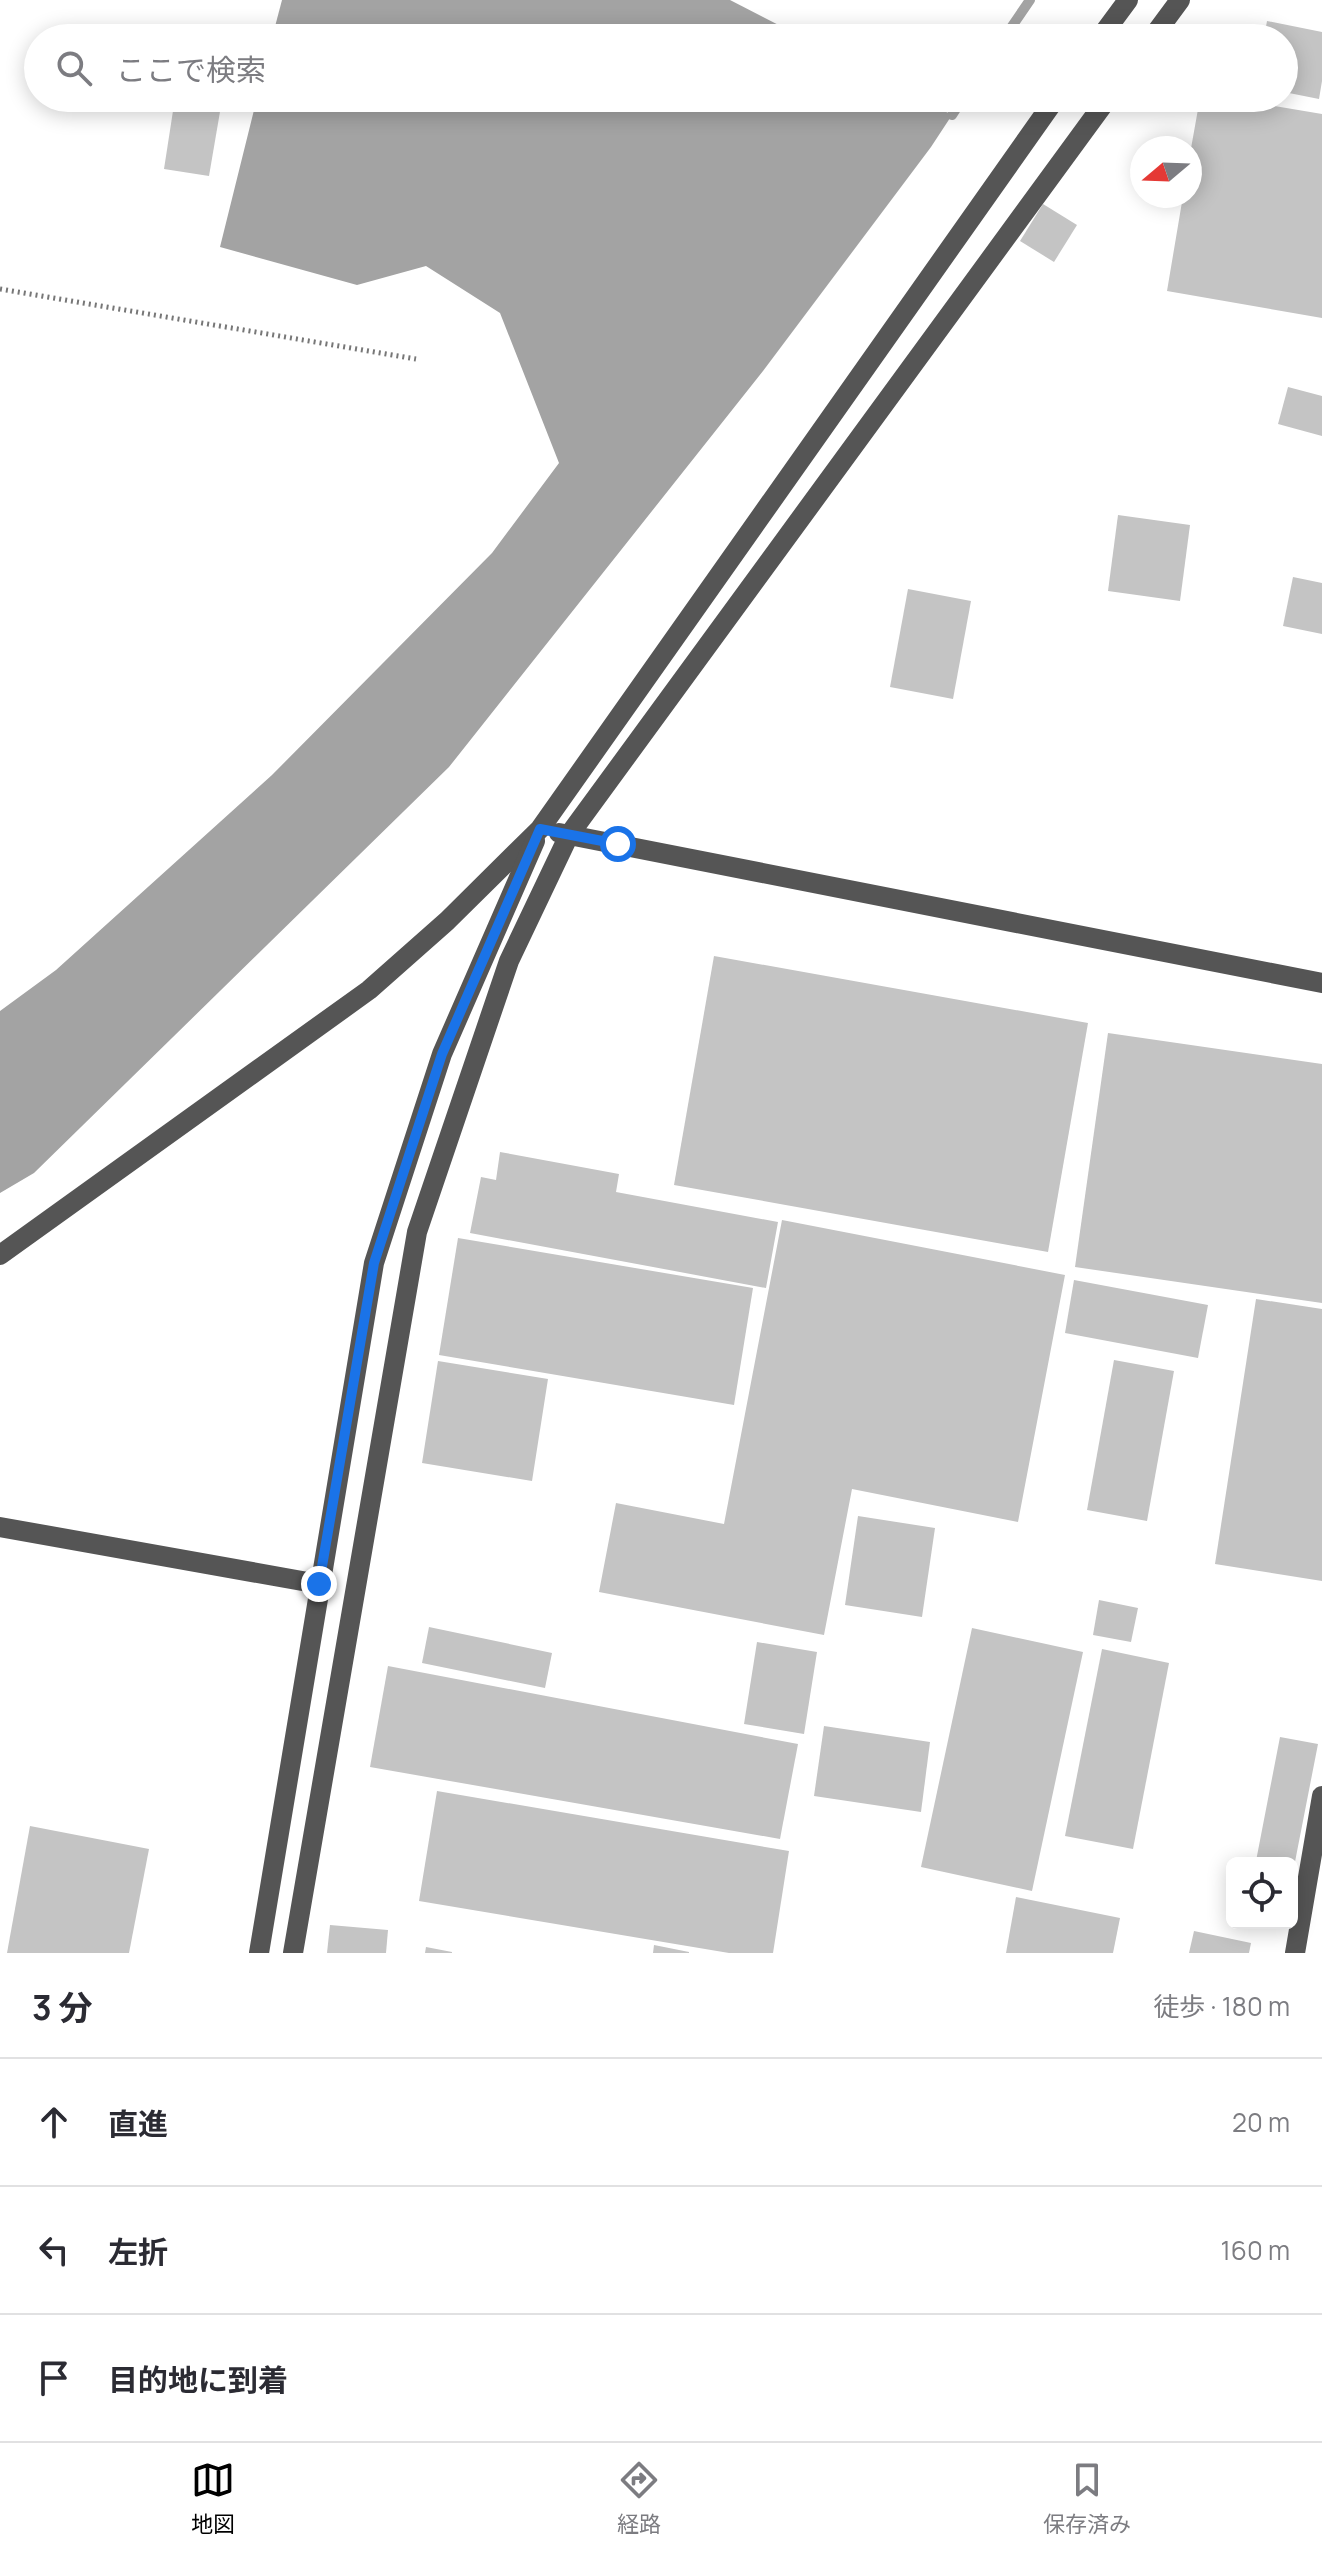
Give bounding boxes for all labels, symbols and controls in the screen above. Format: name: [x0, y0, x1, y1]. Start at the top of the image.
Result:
search box: [24, 24, 1298, 112]
icon: search: [52, 46, 96, 90]
text: ここで検索: [116, 49, 266, 90]
north arrow: [1130, 136, 1202, 208]
route start: [600, 826, 636, 862]
route end: [301, 1566, 337, 1602]
map controls: [1226, 1857, 1298, 1929]
button: locate: [1226, 1857, 1298, 1929]
text: 3 分: [32, 1984, 93, 2030]
text: 徒歩 · 180 m: [1153, 1988, 1290, 2024]
icon: ahead: [32, 2100, 76, 2144]
text: 直進: [108, 2103, 168, 2144]
text: 20 m: [1232, 2104, 1290, 2140]
icon: left: [32, 2228, 76, 2272]
text: 左折: [108, 2231, 168, 2272]
text: 160 m: [1221, 2232, 1290, 2268]
icon: arrive: [32, 2356, 76, 2400]
text: 目的地に到着: [108, 2359, 288, 2400]
tab: 地図: [191, 2458, 235, 2539]
tab: 経路: [617, 2458, 661, 2539]
tab: 保存済み: [1043, 2458, 1131, 2539]

